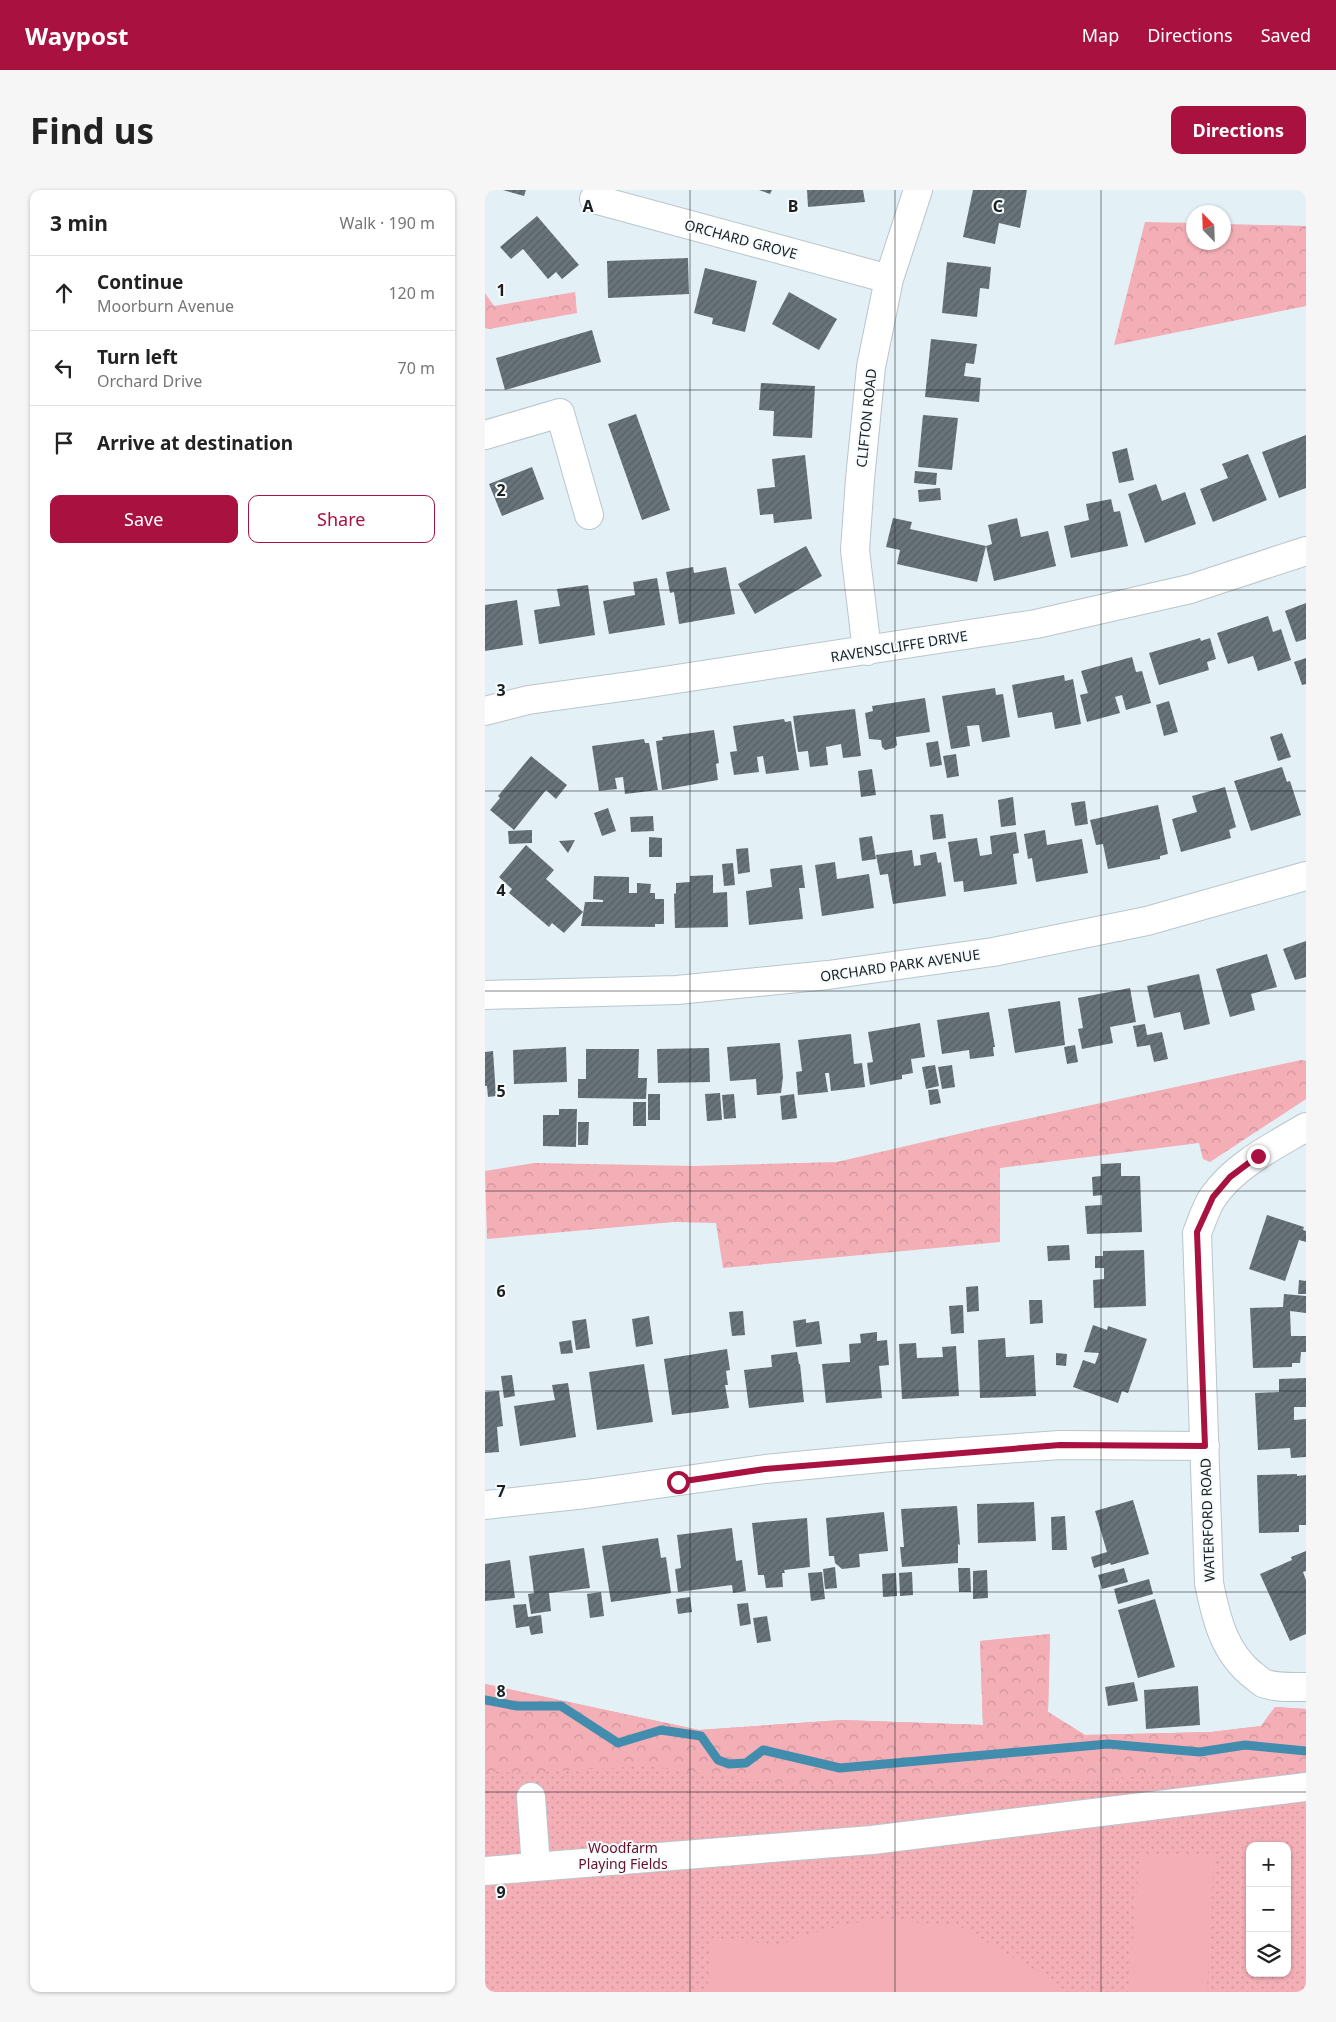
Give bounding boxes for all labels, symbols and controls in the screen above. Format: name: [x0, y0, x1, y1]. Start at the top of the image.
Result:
text: Waypost: [25, 19, 128, 52]
text: Map: [1082, 23, 1119, 47]
text: Directions: [1147, 23, 1233, 47]
text: Saved: [1261, 23, 1311, 47]
button: Directions: [1171, 106, 1306, 154]
text: Find us: [30, 107, 154, 154]
text: A: [582, 195, 594, 217]
text: B: [788, 195, 798, 217]
text: C: [993, 195, 1003, 217]
north arrow: [1186, 205, 1231, 250]
text: 3 min: [50, 209, 108, 237]
text: Walk · 190 m: [340, 212, 435, 234]
street label: ORCHARD GROVE: [682, 215, 800, 263]
text: Continue: [97, 269, 183, 295]
icon: ahead: [50, 279, 78, 307]
text: 1: [496, 279, 506, 301]
text: 120 m: [388, 282, 435, 304]
text: Moorburn Avenue: [97, 295, 234, 317]
text: Turn left: [97, 344, 178, 370]
icon: left: [50, 354, 78, 382]
text: 70 m: [398, 357, 435, 379]
street label: CLIFTON ROAD: [851, 368, 881, 468]
text: Orchard Drive: [97, 370, 202, 392]
icon: arrive: [50, 429, 78, 457]
text: Arrive at destination: [97, 430, 293, 456]
text: 2: [496, 479, 506, 501]
button: Save: [50, 495, 238, 543]
button: Share: [248, 495, 435, 543]
street label: RAVENSCLIFFE DRIVE: [829, 626, 969, 666]
text: 3: [496, 679, 506, 701]
text: 4: [496, 879, 506, 901]
street label: ORCHARD PARK AVENUE: [819, 944, 981, 986]
text: 5: [496, 1080, 506, 1102]
route end: [1247, 1145, 1270, 1168]
text: 6: [496, 1280, 506, 1302]
street label: WATERFORD ROAD: [1195, 1458, 1219, 1582]
route start: [667, 1471, 690, 1494]
text: 7: [496, 1480, 506, 1502]
text: 8: [496, 1680, 506, 1702]
park label: Woodfarm Playing Fields: [578, 1838, 668, 1873]
map controls: [1246, 1842, 1291, 1977]
button: +: [1246, 1842, 1291, 1887]
text: 9: [496, 1881, 506, 1903]
button: −: [1246, 1887, 1291, 1932]
button: layers: [1246, 1932, 1291, 1977]

